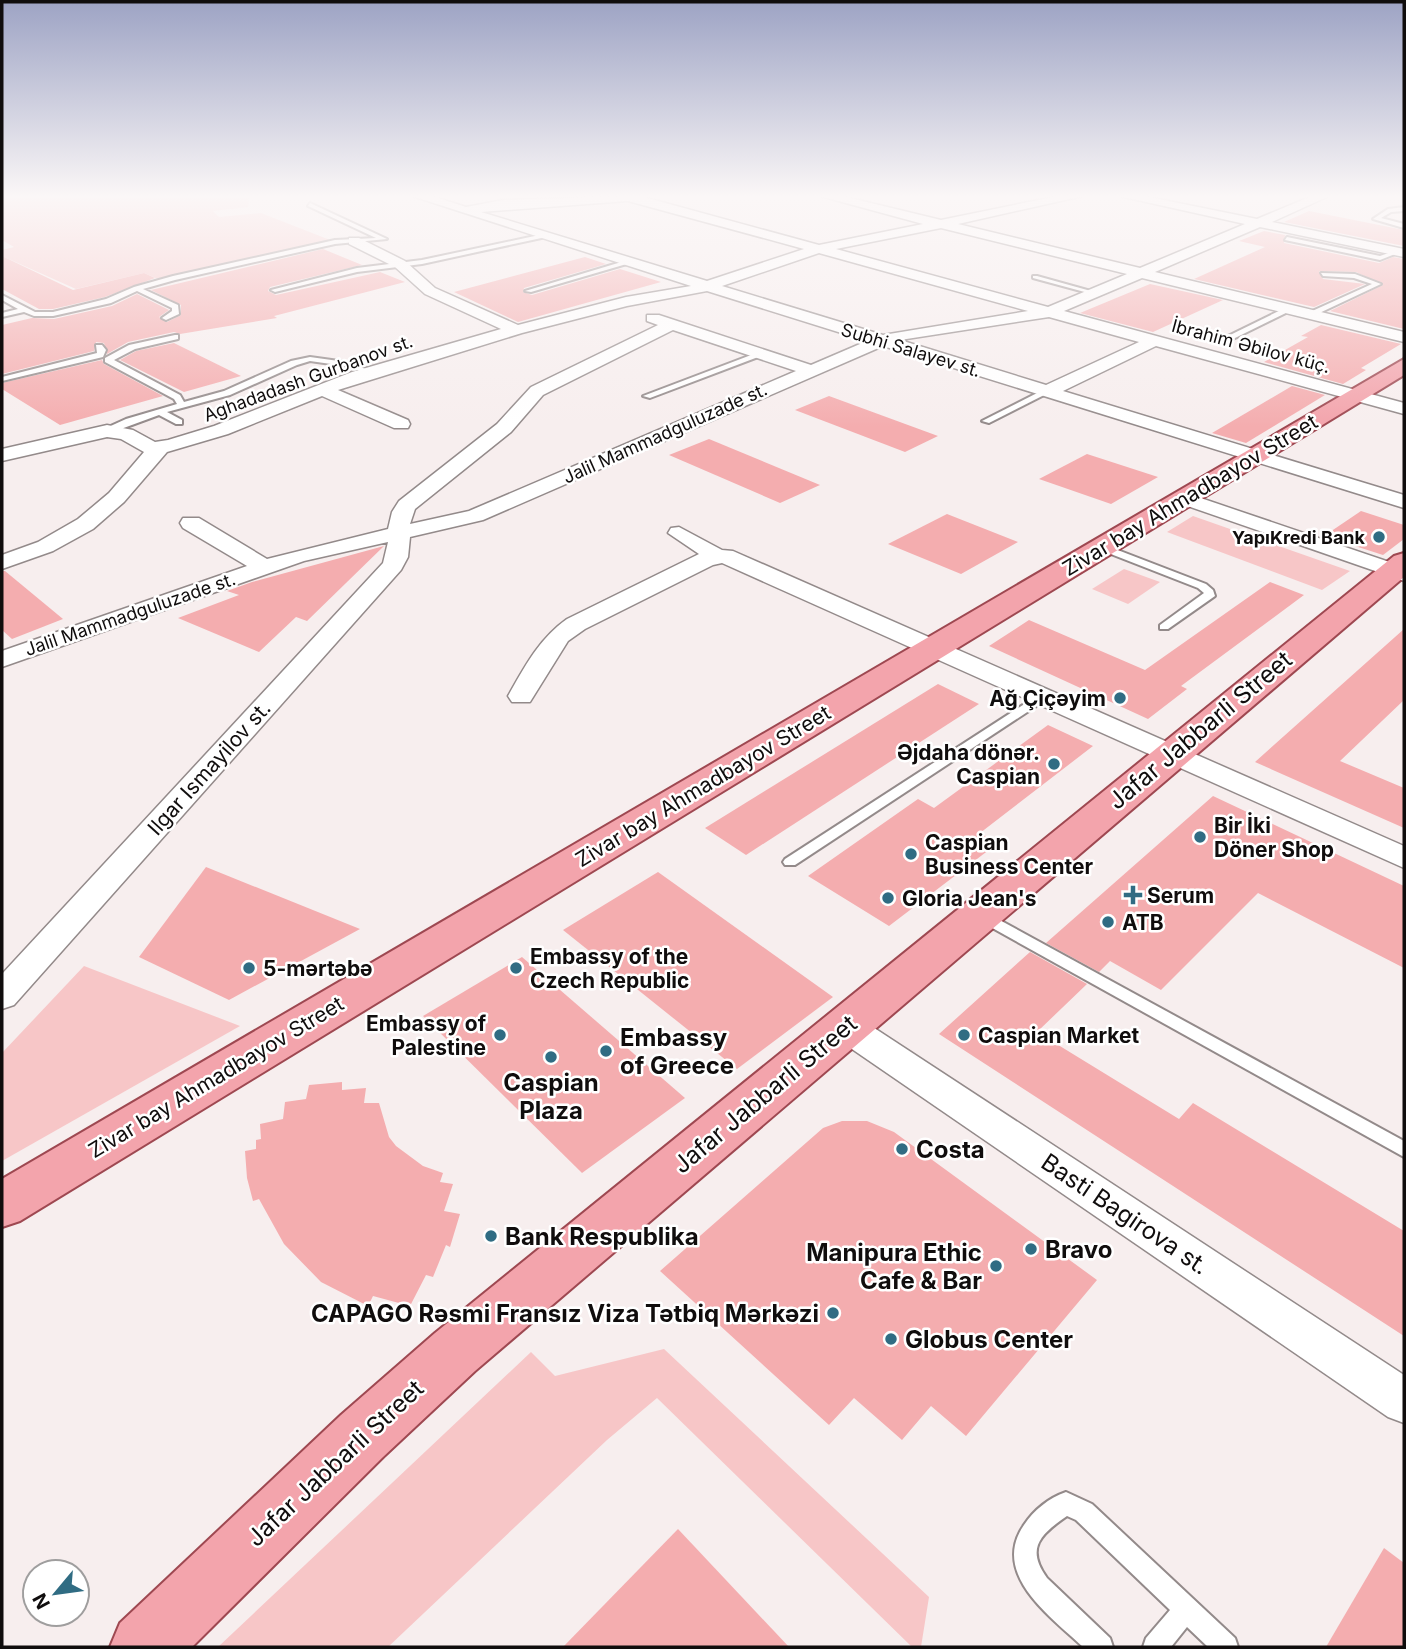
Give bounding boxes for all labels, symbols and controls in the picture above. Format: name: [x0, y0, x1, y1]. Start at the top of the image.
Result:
street label: İbrahim Əbilov küç.: [1169, 314, 1333, 377]
street label: Subhi Salayev st.: [839, 319, 983, 381]
street label: Aghadadash Gurbanov st.: [201, 330, 415, 426]
street label: Jalil Mammadguluzade st.: [560, 378, 770, 488]
street label: Zivar bay Ahmadbayov Street: [1058, 409, 1322, 581]
place label: YapıKredi Bank: [1232, 527, 1366, 548]
marker: YapıKredi Bank: [1371, 529, 1387, 545]
street label: Jalil Mammadguluzade st.: [22, 568, 238, 660]
street label: Jafar Jabbarli Street: [1102, 645, 1298, 815]
place label: Ağ Çiçəyim: [989, 686, 1106, 711]
marker: Ağ Çiçəyim: [1112, 690, 1128, 706]
street label: Ilgar Ismayilov st.: [142, 696, 276, 840]
street label: Zivar bay Ahmadbayov Street: [571, 700, 835, 872]
place label: Əjdaha dönər. Caspian: [897, 740, 1040, 789]
marker: Əjdaha dönər. Caspian: [1046, 756, 1062, 772]
place label: Bir İki Döner Shop: [1214, 812, 1334, 862]
marker: Bir İki Döner Shop: [1192, 829, 1208, 845]
place label: Caspian Business Center: [925, 830, 1094, 879]
marker: Caspian Business Center: [903, 846, 919, 862]
place label: Serum: [1147, 883, 1214, 908]
place label: Gloria Jean's: [902, 886, 1036, 911]
marker: Serum: [1125, 887, 1141, 903]
marker: Gloria Jean's: [880, 890, 896, 906]
place label: ATB: [1122, 910, 1164, 935]
marker: ATB: [1100, 914, 1116, 930]
place label: Embassy of the Czech Republic: [530, 944, 689, 993]
place label: 5-mərtəbə: [263, 956, 373, 981]
marker: 5-mərtəbə: [241, 960, 257, 976]
marker: Embassy of the Czech Republic: [508, 960, 524, 976]
street label: Zivar bay Ahmadbayov Street: [84, 991, 348, 1163]
street label: Jafar Jabbarli Street: [667, 1009, 863, 1179]
place label: Embassy of Palestine: [366, 1011, 487, 1060]
place label: Embassy of Greece: [620, 1023, 734, 1080]
place label: Caspian Market: [978, 1023, 1140, 1048]
marker: Embassy of Palestine: [492, 1027, 508, 1043]
marker: Caspian Market: [956, 1027, 972, 1043]
marker: Embassy of Greece: [598, 1043, 614, 1059]
marker: Caspian Plaza: [543, 1049, 559, 1065]
place label: Caspian Plaza: [503, 1068, 599, 1125]
place label: Costa: [916, 1135, 985, 1164]
marker: Costa: [894, 1141, 910, 1157]
street label: Basti Bagirova st.: [1036, 1147, 1214, 1281]
place label: Bank Respublika: [505, 1222, 699, 1251]
marker: Bank Respublika: [483, 1228, 499, 1244]
place label: Bravo: [1045, 1235, 1113, 1264]
place label: Manipura Ethic Cafe & Bar: [806, 1238, 982, 1295]
marker: Bravo: [1023, 1241, 1039, 1257]
marker: Manipura Ethic Cafe & Bar: [988, 1258, 1004, 1274]
place label: CAPAGO Rəsmi Fransız Viza Tətbiq Mərkəzi: [311, 1299, 819, 1328]
marker: CAPAGO Rəsmi Fransız Viza Tətbiq Mərkəzi: [825, 1305, 841, 1321]
place label: Globus Center: [905, 1325, 1073, 1354]
marker: Globus Center: [883, 1331, 899, 1347]
street label: Jafar Jabbarli Street: [241, 1374, 429, 1552]
north arrow: [21, 1558, 91, 1628]
text: N: [28, 1589, 55, 1613]

